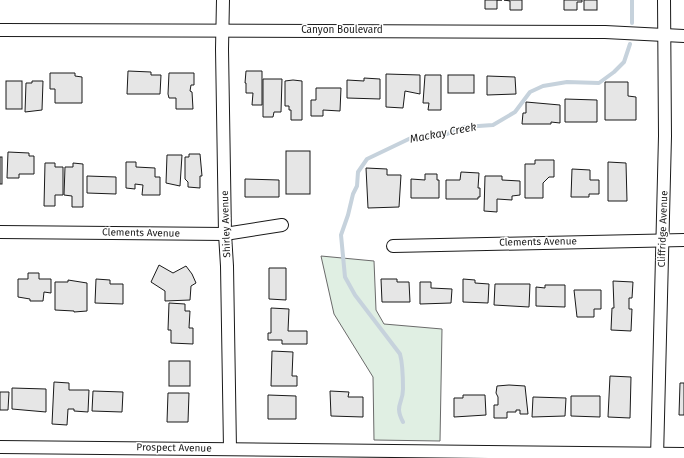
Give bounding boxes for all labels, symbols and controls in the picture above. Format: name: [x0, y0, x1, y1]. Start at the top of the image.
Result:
street label: Canyon Boulevard: [301, 24, 383, 36]
water label: Mackay Creek: [409, 120, 477, 146]
street label: Shirley Avenue: [219, 190, 233, 258]
street label: Cliffridge Avenue: [656, 190, 670, 268]
street label: Clements Avenue: [102, 226, 180, 240]
street label: Clements Avenue: [499, 235, 577, 249]
street label: Prospect Avenue: [136, 441, 212, 455]

